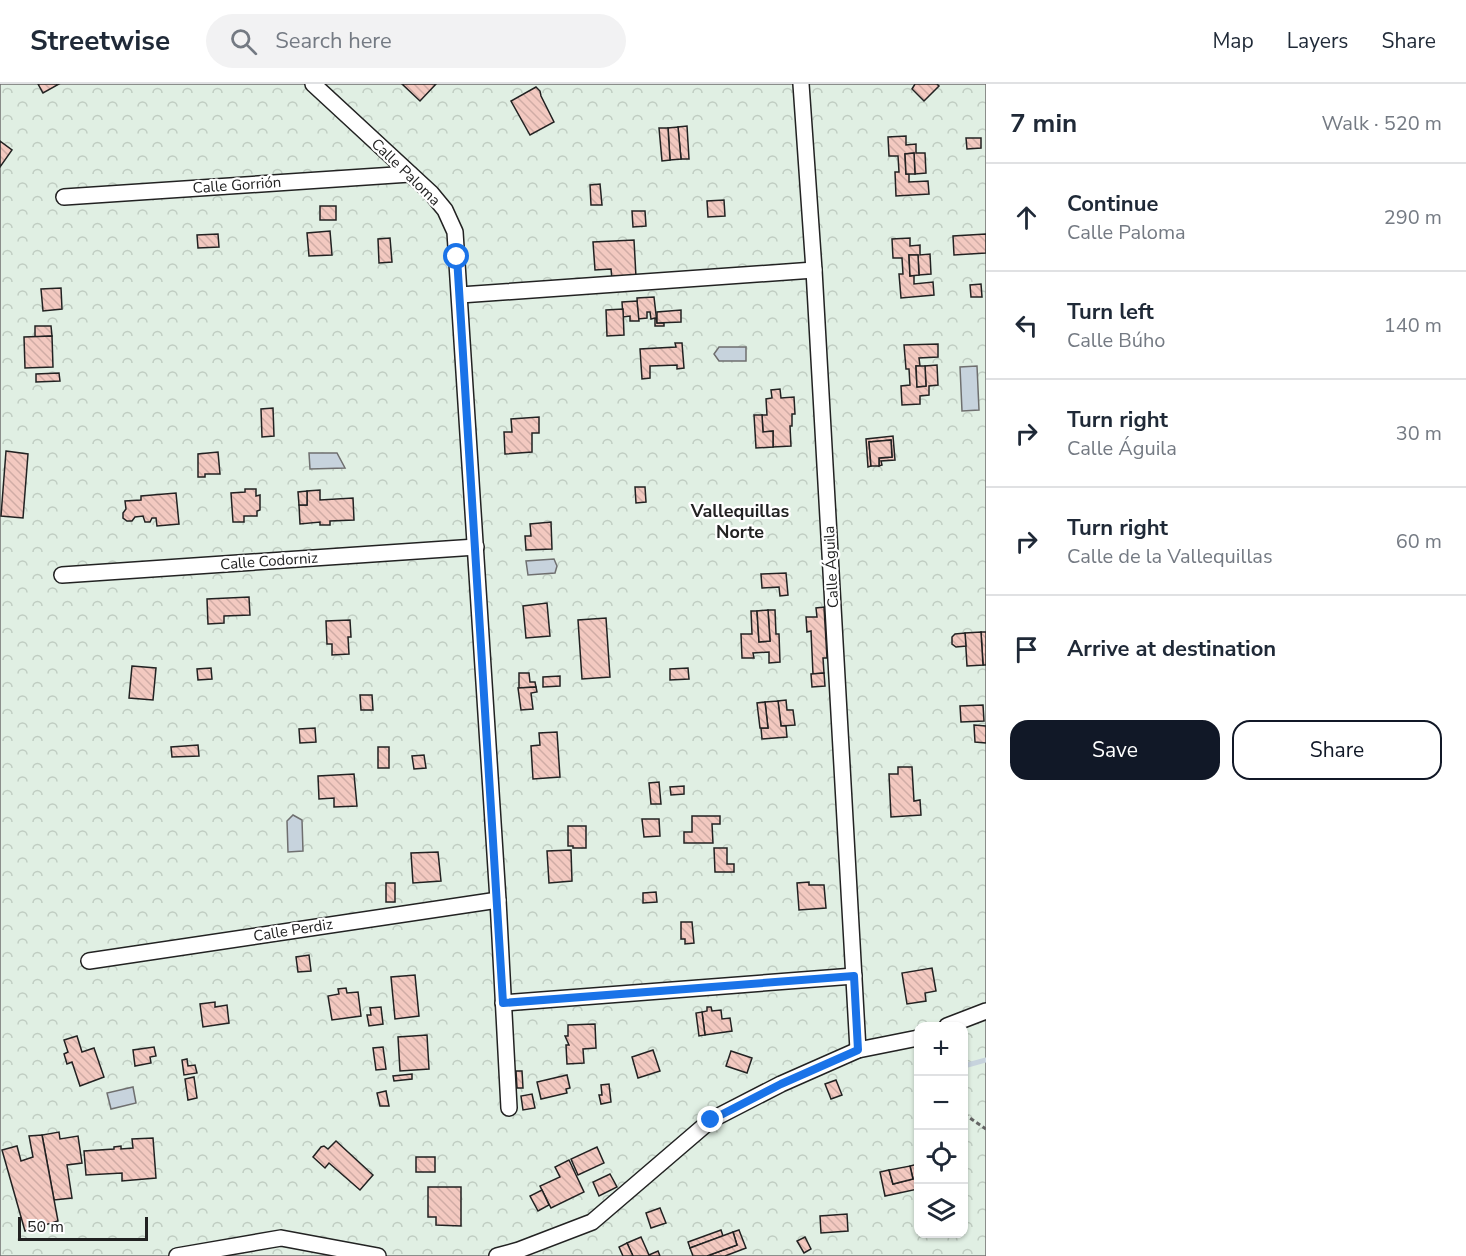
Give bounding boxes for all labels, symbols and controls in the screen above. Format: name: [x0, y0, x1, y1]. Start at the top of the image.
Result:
search box: [206, 14, 626, 68]
text: Streetwise: [30, 22, 170, 60]
icon: search: [227, 25, 260, 58]
text: Search here: [275, 26, 392, 56]
text: Map: [1212, 27, 1254, 55]
text: Layers: [1287, 27, 1348, 55]
text: Share: [1381, 27, 1436, 55]
text: 7 min: [1010, 106, 1077, 141]
text: Walk · 520 m: [1322, 110, 1442, 137]
street label: Calle Paloma: [367, 134, 445, 210]
street label: Calle Gorrión: [192, 172, 282, 198]
text: Continue: [1067, 189, 1158, 219]
icon: ahead: [1010, 201, 1043, 234]
text: 290 m: [1384, 204, 1442, 231]
text: Calle Paloma: [1067, 219, 1186, 246]
route start: [443, 243, 469, 269]
text: Turn left: [1067, 297, 1154, 327]
icon: left: [1010, 309, 1043, 342]
text: 140 m: [1384, 312, 1442, 339]
text: Calle Búho: [1067, 327, 1165, 354]
text: Turn right: [1067, 405, 1168, 435]
icon: right: [1010, 417, 1043, 450]
text: 30 m: [1396, 420, 1442, 447]
text: Calle Águila: [1067, 435, 1177, 462]
district label: Vallequillas Norte: [690, 499, 790, 544]
text: Turn right: [1067, 513, 1168, 543]
street label: Calle Águila: [819, 525, 843, 609]
icon: right: [1010, 525, 1043, 558]
text: 60 m: [1396, 528, 1442, 555]
text: Calle de la Vallequillas: [1067, 543, 1273, 570]
street label: Calle Codorniz: [220, 548, 319, 574]
icon: arrive: [1010, 633, 1043, 666]
text: Arrive at destination: [1067, 634, 1276, 664]
button: Save: [1010, 720, 1220, 780]
button: Share: [1232, 720, 1442, 780]
street label: Calle Perdiz: [252, 914, 334, 946]
map controls: [914, 1022, 968, 1238]
button: +: [914, 1022, 968, 1076]
button: −: [914, 1076, 968, 1130]
route end: [697, 1106, 723, 1132]
button: locate: [914, 1130, 968, 1184]
button: layers: [914, 1184, 968, 1238]
scale bar: [18, 1214, 148, 1242]
text: 50 m: [27, 1216, 64, 1238]

